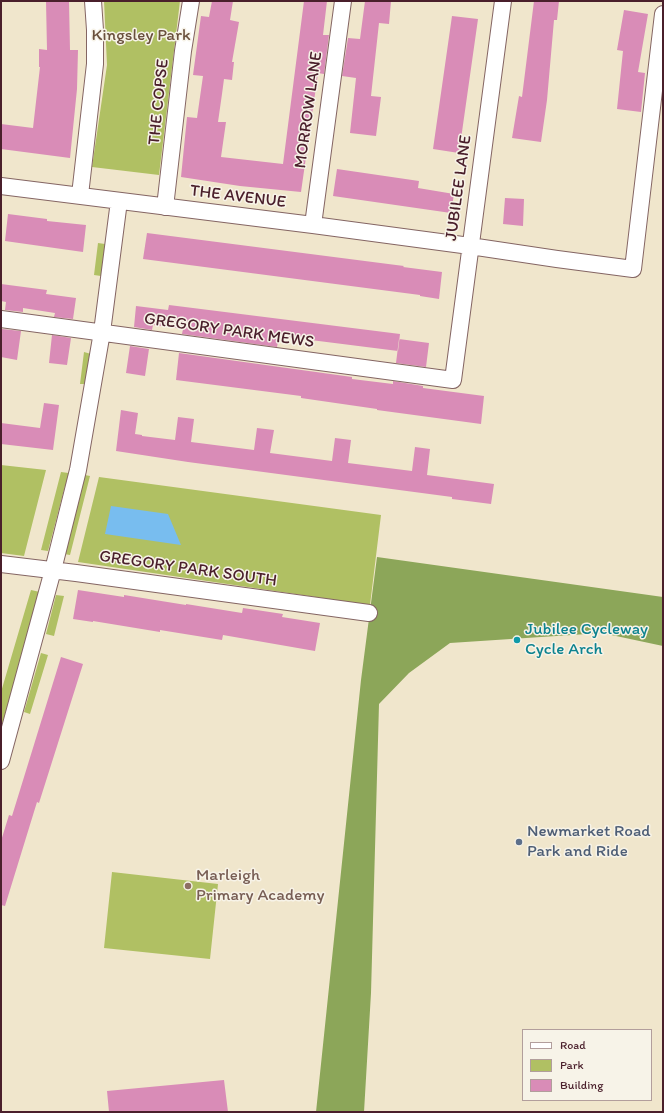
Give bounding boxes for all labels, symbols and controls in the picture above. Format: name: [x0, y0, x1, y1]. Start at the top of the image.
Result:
park label: Kingsley Park: [91, 26, 191, 46]
street label: MORROW LANE: [291, 50, 327, 170]
street label: THE COPSE: [144, 58, 174, 146]
street label: JUBILEE LANE: [441, 134, 477, 242]
street label: THE AVENUE: [189, 181, 287, 213]
street label: GREGORY PARK MEWS: [143, 309, 315, 353]
street label: GREGORY PARK SOUTH: [98, 546, 278, 592]
place label: Jubilee Cycleway Cycle Arch: [525, 620, 648, 660]
marker: Jubilee Cycleway Cycle Arch: [512, 635, 522, 645]
place label: Newmarket Road Park and Ride: [527, 822, 651, 862]
marker: Newmarket Road Park and Ride: [514, 837, 524, 847]
place label: Marleigh Primary Academy: [196, 866, 325, 906]
marker: Marleigh Primary Academy: [183, 881, 193, 891]
legend: [522, 1029, 652, 1101]
text: Road: [560, 1038, 586, 1052]
text: Park: [560, 1058, 584, 1072]
text: Building: [560, 1078, 603, 1092]

